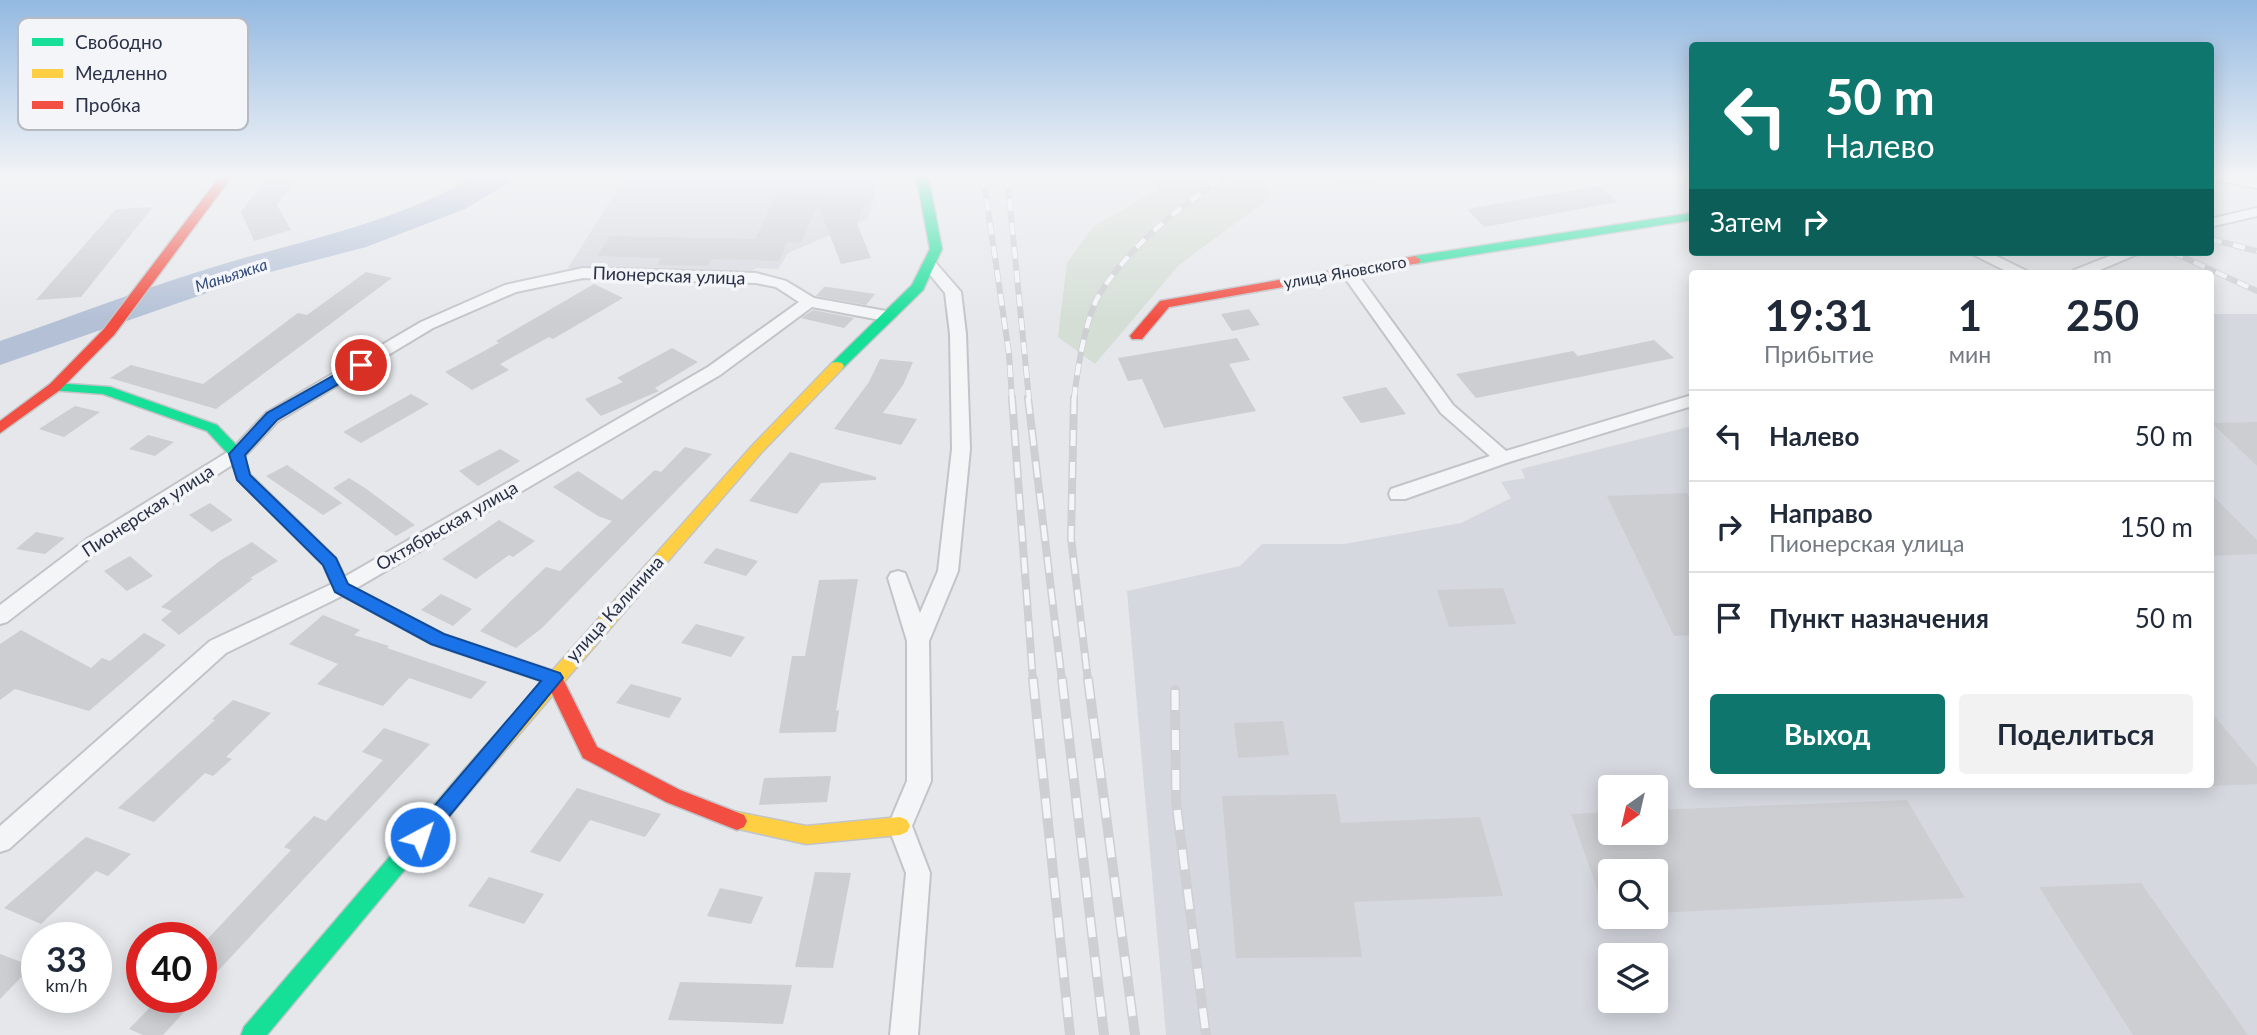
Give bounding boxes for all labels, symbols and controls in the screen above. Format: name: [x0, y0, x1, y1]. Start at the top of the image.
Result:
legend: [18, 18, 248, 130]
text: Свободно: [75, 30, 163, 53]
text: Медленно: [75, 61, 167, 84]
text: 50 m: [1825, 67, 1935, 125]
icon: left: [1710, 70, 1801, 161]
text: Пробка: [75, 93, 141, 116]
text: Налево: [1825, 126, 1935, 165]
icon: right: [1796, 203, 1834, 241]
text: Затем: [1710, 206, 1782, 238]
street label: улица Яновского: [1282, 251, 1408, 292]
water label: Маньяжка: [192, 254, 269, 295]
street label: Пионерская улица: [592, 261, 746, 289]
text: 19:31: [1765, 290, 1873, 340]
text: 1: [1958, 290, 1982, 340]
text: 250: [2066, 290, 2139, 340]
pin: [331, 335, 391, 395]
text: Прибытие: [1764, 340, 1874, 368]
text: мин: [1949, 340, 1991, 368]
text: m: [2093, 340, 2112, 368]
icon: arrive: [342, 346, 380, 384]
icon: left: [1710, 417, 1748, 455]
text: Налево: [1769, 420, 1859, 452]
text: 50 m: [2135, 420, 2193, 452]
street label: Пионерская улица: [77, 459, 218, 561]
street label: Октябрьская улица: [372, 476, 521, 575]
text: Направо: [1769, 497, 1873, 529]
icon: right: [1710, 508, 1748, 546]
text: 150 m: [2120, 511, 2193, 543]
text: Пионерская улица: [1769, 529, 1964, 557]
street label: улица Калинина: [561, 551, 668, 666]
icon: arrive: [1710, 599, 1748, 637]
text: Пункт назначения: [1769, 602, 1989, 634]
text: 50 m: [2135, 602, 2193, 634]
button: Выход: [1710, 694, 1945, 774]
button: Поделиться: [1959, 694, 2193, 774]
north arrow: [1598, 775, 1668, 845]
map controls: [1598, 775, 1668, 1013]
position arrow: [383, 800, 457, 874]
button: search: [1598, 859, 1668, 929]
speed limit sign: 40: [126, 922, 217, 1013]
text: 33: [46, 937, 87, 979]
button: layers: [1598, 943, 1668, 1013]
text: km/h: [45, 974, 88, 996]

